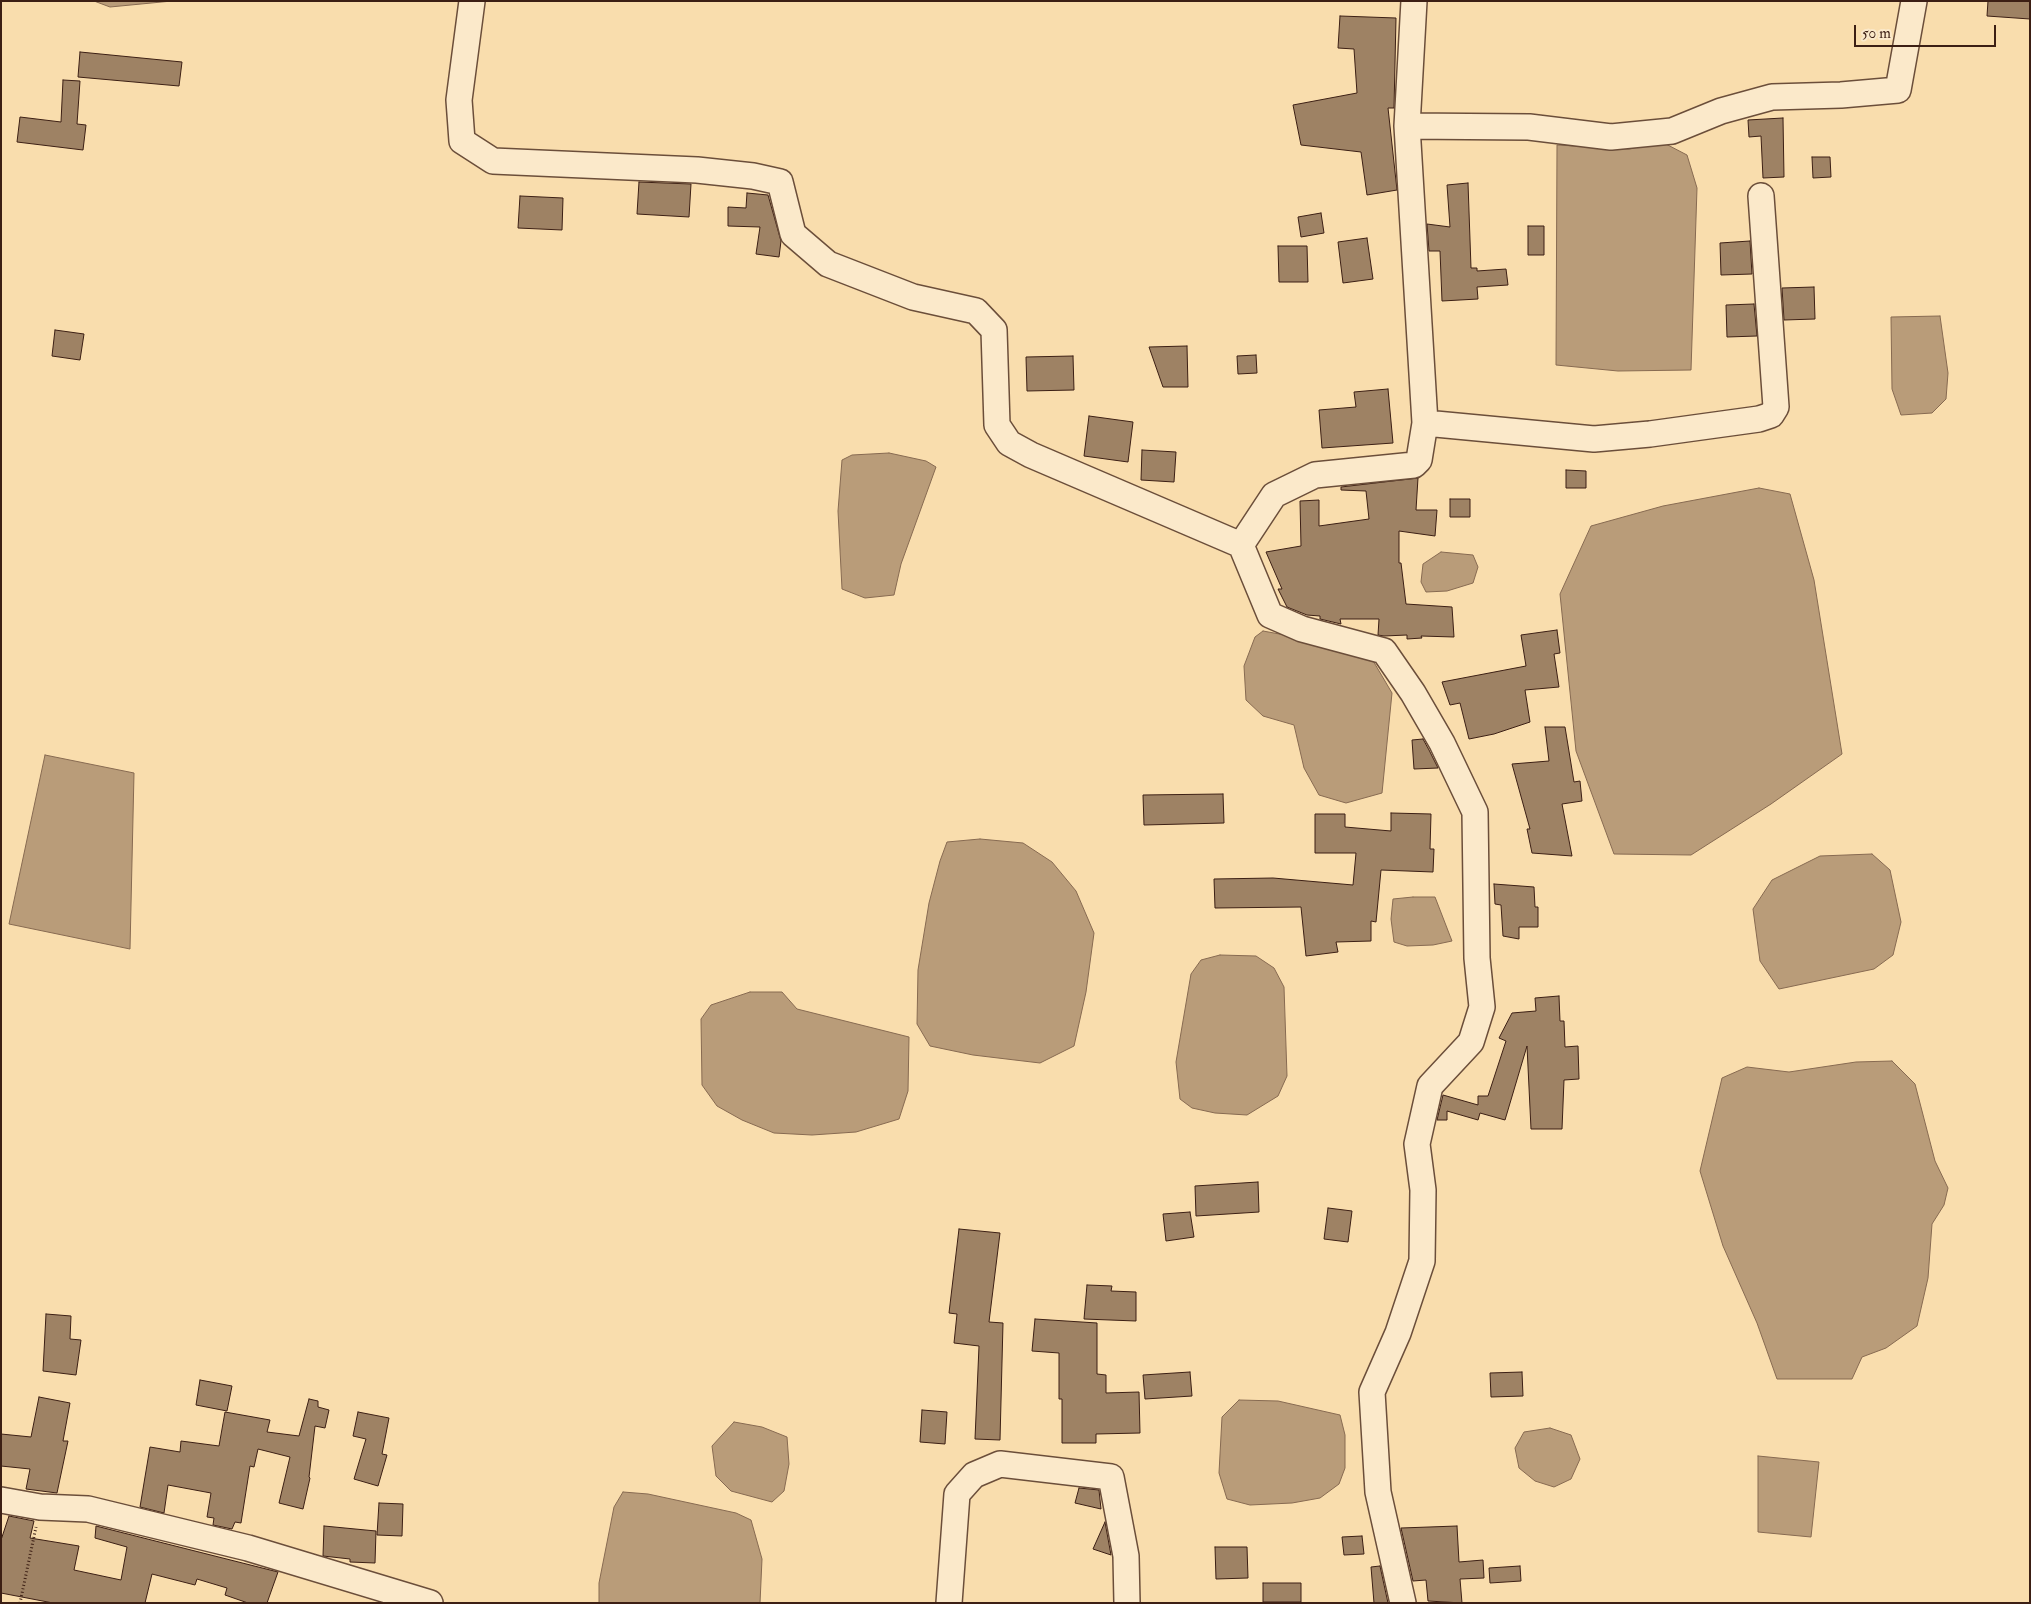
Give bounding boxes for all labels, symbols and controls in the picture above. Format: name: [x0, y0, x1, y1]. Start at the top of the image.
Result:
scale bar: [1856, 15, 1998, 47]
text: 50 m: [1862, 24, 1891, 43]

